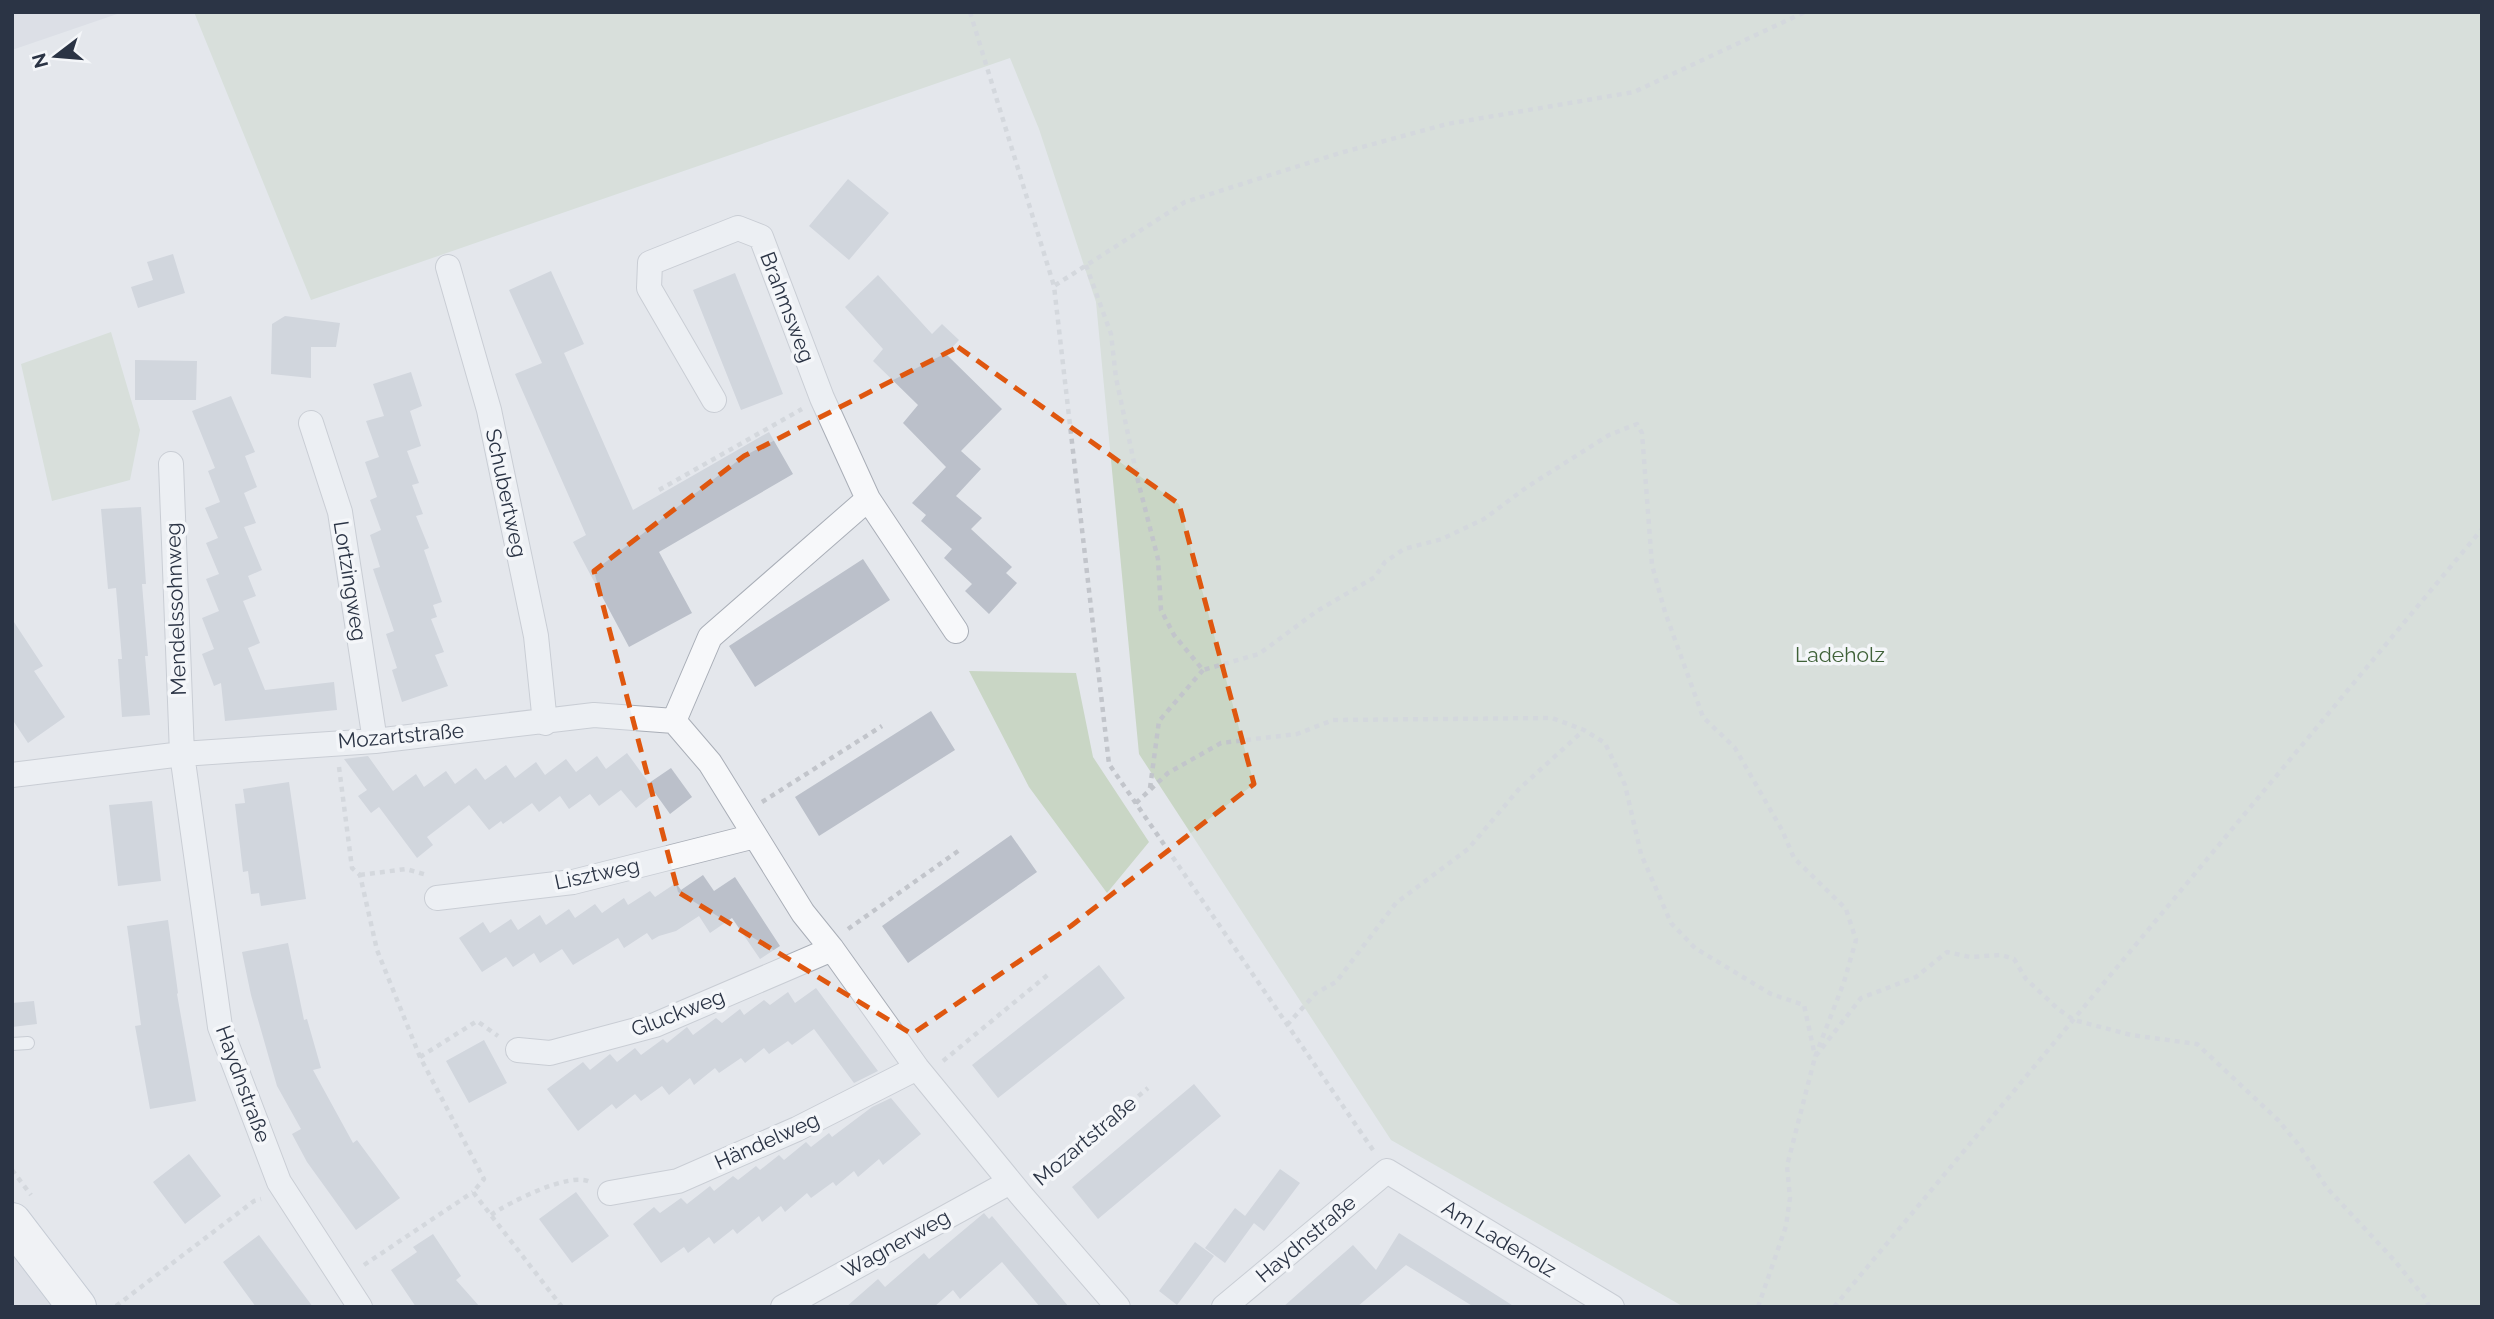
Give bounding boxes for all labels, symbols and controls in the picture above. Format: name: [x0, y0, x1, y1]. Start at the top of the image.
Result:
north arrow: [21, 21, 91, 91]
text: N: [27, 51, 52, 71]
street label: Brahmsweg: [755, 248, 820, 366]
street label: Schubertweg: [481, 426, 532, 559]
street label: Lortzingweg: [329, 519, 372, 643]
street label: Mendelssohnweg: [160, 522, 191, 696]
park label: Ladeholz: [1795, 642, 1885, 667]
street label: Mozartstraße: [337, 718, 465, 753]
street label: Lisztweg: [552, 852, 642, 895]
street label: Gluckweg: [628, 983, 728, 1042]
street label: Haydnstraße: [211, 1022, 276, 1146]
street label: Mozartstraße: [1028, 1090, 1141, 1191]
street label: Händelweg: [711, 1106, 823, 1175]
street label: Haydnstraße: [1251, 1190, 1361, 1288]
street label: Am Ladeholz: [1438, 1195, 1561, 1282]
street label: Wagnerweg: [838, 1204, 954, 1283]

